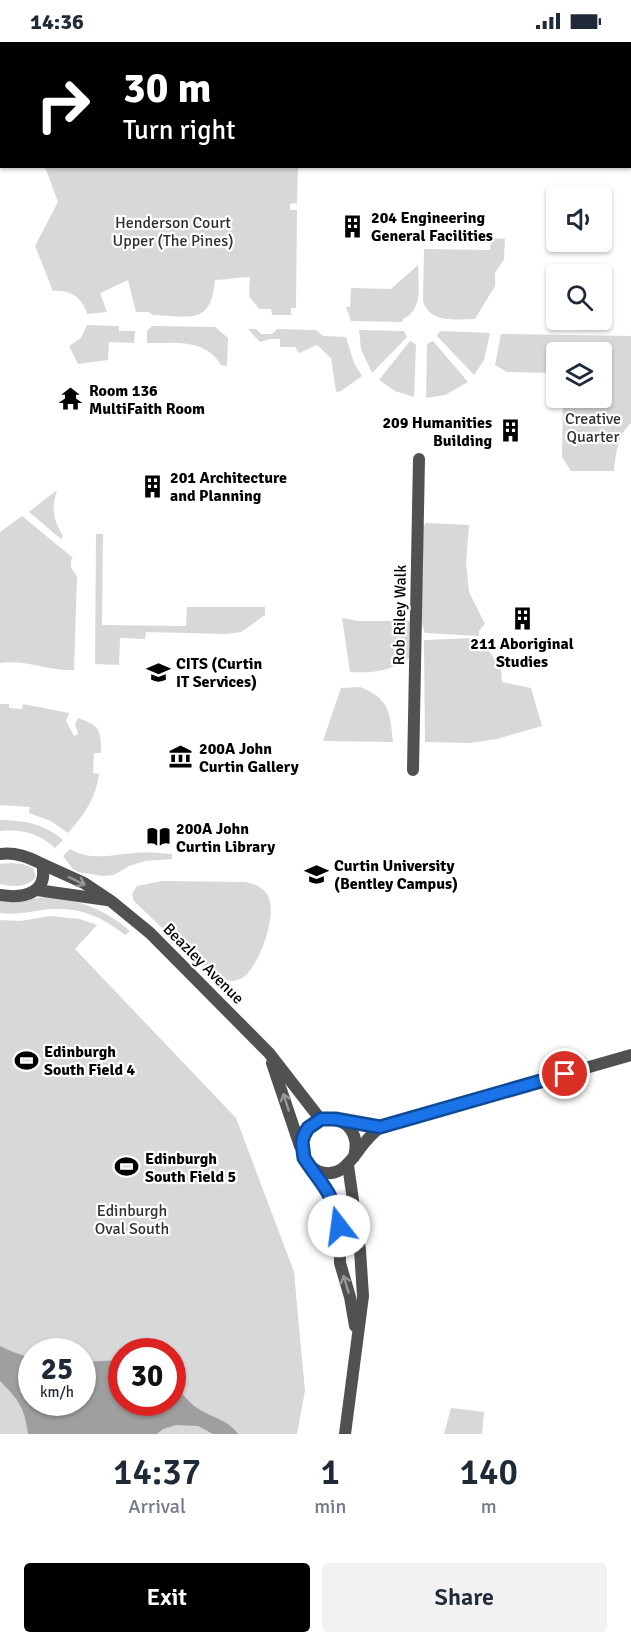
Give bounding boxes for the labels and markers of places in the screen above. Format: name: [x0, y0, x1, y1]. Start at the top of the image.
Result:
place label: 204 Engineering General Facilities: [371, 208, 493, 246]
building icon: 204 Engineering General Facilities: [340, 213, 366, 239]
place label: Room 136 MultiFaith Room: [89, 381, 205, 419]
temple icon: Room 136 MultiFaith Room: [58, 386, 84, 412]
place label: 209 Humanities Building: [382, 413, 492, 451]
building icon: 209 Humanities Building: [497, 418, 523, 444]
place label: 201 Architecture and Planning: [170, 468, 287, 506]
building icon: 201 Architecture and Planning: [139, 473, 165, 499]
building icon: 211 Aboriginal Studies: [509, 605, 535, 631]
place label: 211 Aboriginal Studies: [470, 634, 574, 672]
place label: CITS (Curtin IT Services): [176, 654, 263, 692]
school or university icon: CITS (Curtin IT Services): [145, 659, 171, 685]
place label: 200A John Curtin Gallery: [199, 739, 299, 777]
museum icon: 200A John Curtin Gallery: [168, 744, 194, 770]
place label: 200A John Curtin Library: [176, 819, 275, 857]
library icon: 200A John Curtin Library: [145, 824, 171, 850]
place label: Curtin University (Bentley Campus): [334, 856, 458, 894]
school or university icon: Curtin University (Bentley Campus): [303, 861, 329, 887]
place label: Edinburgh South Field 4: [44, 1042, 136, 1080]
sports icon: Edinburgh South Field 4: [13, 1047, 39, 1073]
pin: [539, 1048, 590, 1099]
place label: Edinburgh South Field 5: [145, 1149, 236, 1187]
sports icon: Edinburgh South Field 5: [114, 1154, 140, 1180]

